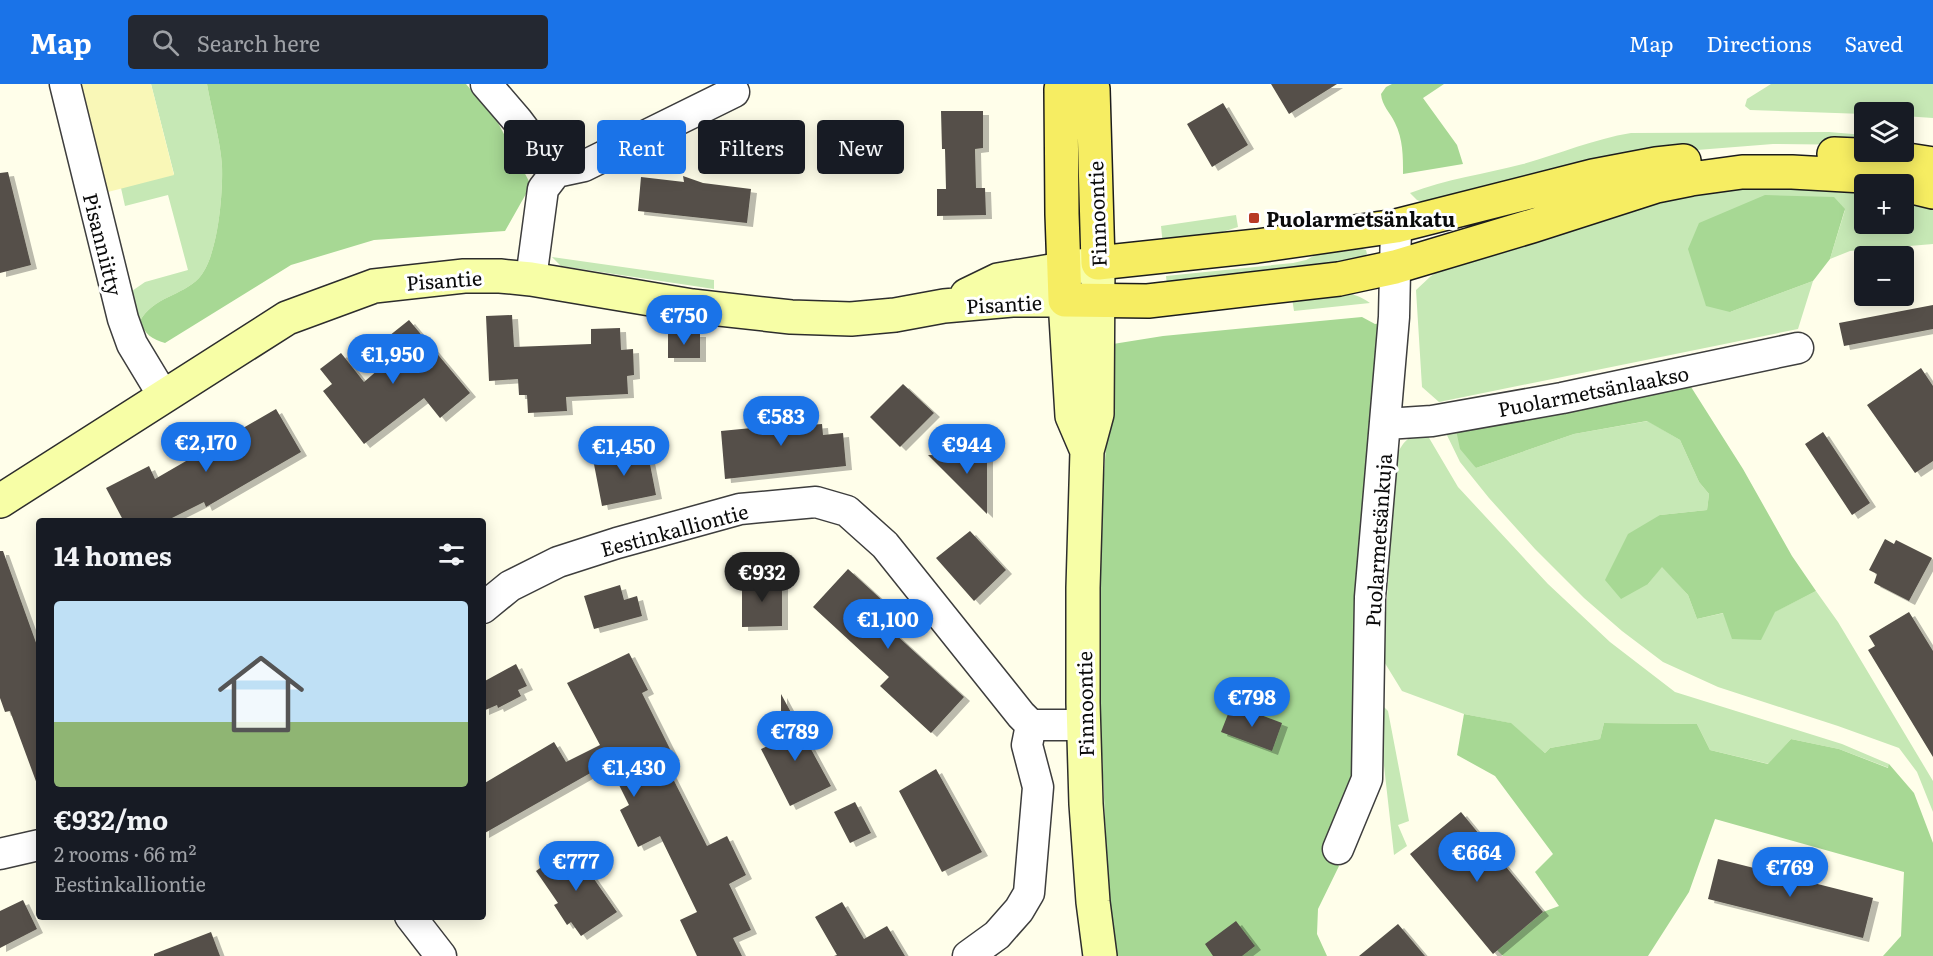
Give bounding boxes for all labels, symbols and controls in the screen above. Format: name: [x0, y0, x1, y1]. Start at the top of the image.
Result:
search box: [128, 15, 548, 69]
text: Map: [30, 21, 92, 63]
icon: search: [149, 26, 182, 59]
text: Search here: [197, 26, 320, 59]
text: Map: [1629, 27, 1674, 58]
text: Directions: [1707, 27, 1812, 58]
text: Saved: [1845, 27, 1903, 58]
map controls: [1854, 102, 1914, 306]
button: layers: [1854, 102, 1914, 162]
chip: Buy: [504, 120, 585, 174]
chip: Rent: [597, 120, 686, 174]
chip: Filters: [698, 120, 805, 174]
chip: New: [817, 120, 904, 174]
street label: Finnoontie: [1079, 160, 1113, 268]
button: +: [1854, 174, 1914, 234]
street label: Pisanniitty: [77, 189, 131, 299]
place label: Puolarmetsänkatu: [1266, 203, 1455, 233]
marker: Puolarmetsänkatu: [1247, 211, 1261, 225]
button: −: [1854, 246, 1914, 306]
street label: Pisantie: [405, 261, 483, 297]
street label: Pisantie: [965, 286, 1043, 320]
pin: €750: [648, 295, 720, 346]
text: €750: [660, 299, 708, 329]
pin: €1,950: [344, 334, 442, 385]
text: €1,950: [361, 338, 425, 368]
street label: Puolarmetsänlaakso: [1495, 357, 1691, 423]
pin: €583: [745, 396, 817, 447]
text: €583: [757, 400, 805, 430]
pin: €2,170: [157, 422, 255, 473]
pin: €944: [931, 424, 1003, 475]
text: €2,170: [175, 426, 237, 456]
pin: €1,450: [575, 426, 673, 477]
text: €944: [942, 428, 992, 458]
text: €1,450: [592, 430, 656, 460]
street label: Puolarmetsänkuja: [1356, 452, 1398, 628]
street label: Eestinkalliontie: [597, 495, 751, 563]
text: 14 homes: [54, 535, 172, 574]
icon: filters: [435, 538, 468, 571]
pin: €932: [726, 552, 798, 603]
text: €932: [739, 556, 785, 586]
pin: €1,100: [839, 599, 937, 650]
text: €1,100: [857, 603, 919, 633]
icon: home: [207, 640, 315, 748]
street label: Finnoontie: [1068, 651, 1100, 757]
pin: €798: [1216, 677, 1288, 728]
text: €798: [1228, 681, 1276, 711]
pin: €789: [759, 711, 831, 762]
text: €789: [771, 715, 819, 745]
pin: €1,430: [585, 747, 683, 798]
text: €1,430: [602, 751, 666, 781]
text: €932/mo: [54, 799, 168, 838]
pin: €664: [1441, 832, 1513, 883]
text: €664: [1452, 836, 1502, 866]
text: 2 rooms · 66 m²: [54, 838, 196, 868]
pin: €777: [540, 841, 612, 892]
text: €777: [553, 845, 599, 875]
pin: €769: [1754, 847, 1826, 898]
text: €769: [1766, 851, 1814, 881]
text: Eestinkalliontie: [54, 868, 206, 898]

